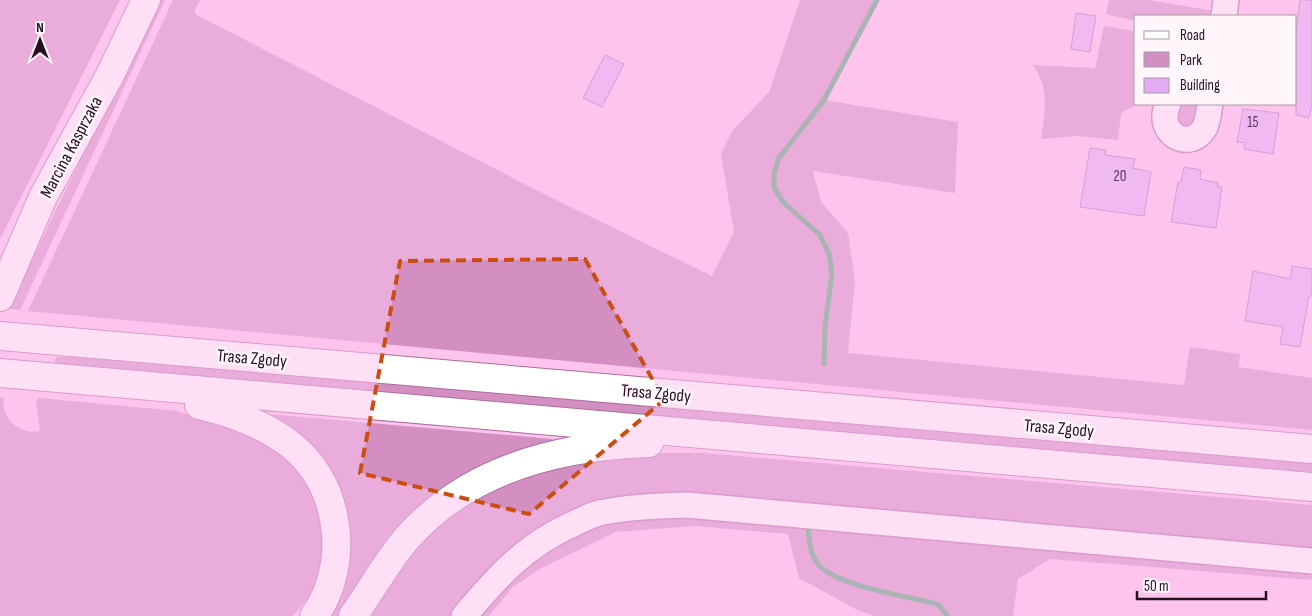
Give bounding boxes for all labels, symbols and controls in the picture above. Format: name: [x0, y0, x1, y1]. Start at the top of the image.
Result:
north arrow: [15, 15, 65, 65]
legend: [1134, 15, 1297, 105]
text: N: [36, 19, 44, 36]
text: Road: [1180, 26, 1205, 45]
text: Park: [1180, 51, 1202, 70]
text: Building: [1180, 76, 1220, 95]
street label: Marcina Kasprzaka: [36, 93, 107, 202]
house number: 15: [1247, 113, 1259, 132]
house number: 20: [1114, 167, 1126, 186]
street label: Trasa Zgody: [216, 345, 288, 372]
street label: Trasa Zgody: [620, 380, 692, 407]
street label: Trasa Zgody: [1023, 415, 1095, 442]
scale bar: [1137, 568, 1266, 600]
text: 50 m: [1144, 577, 1169, 596]

